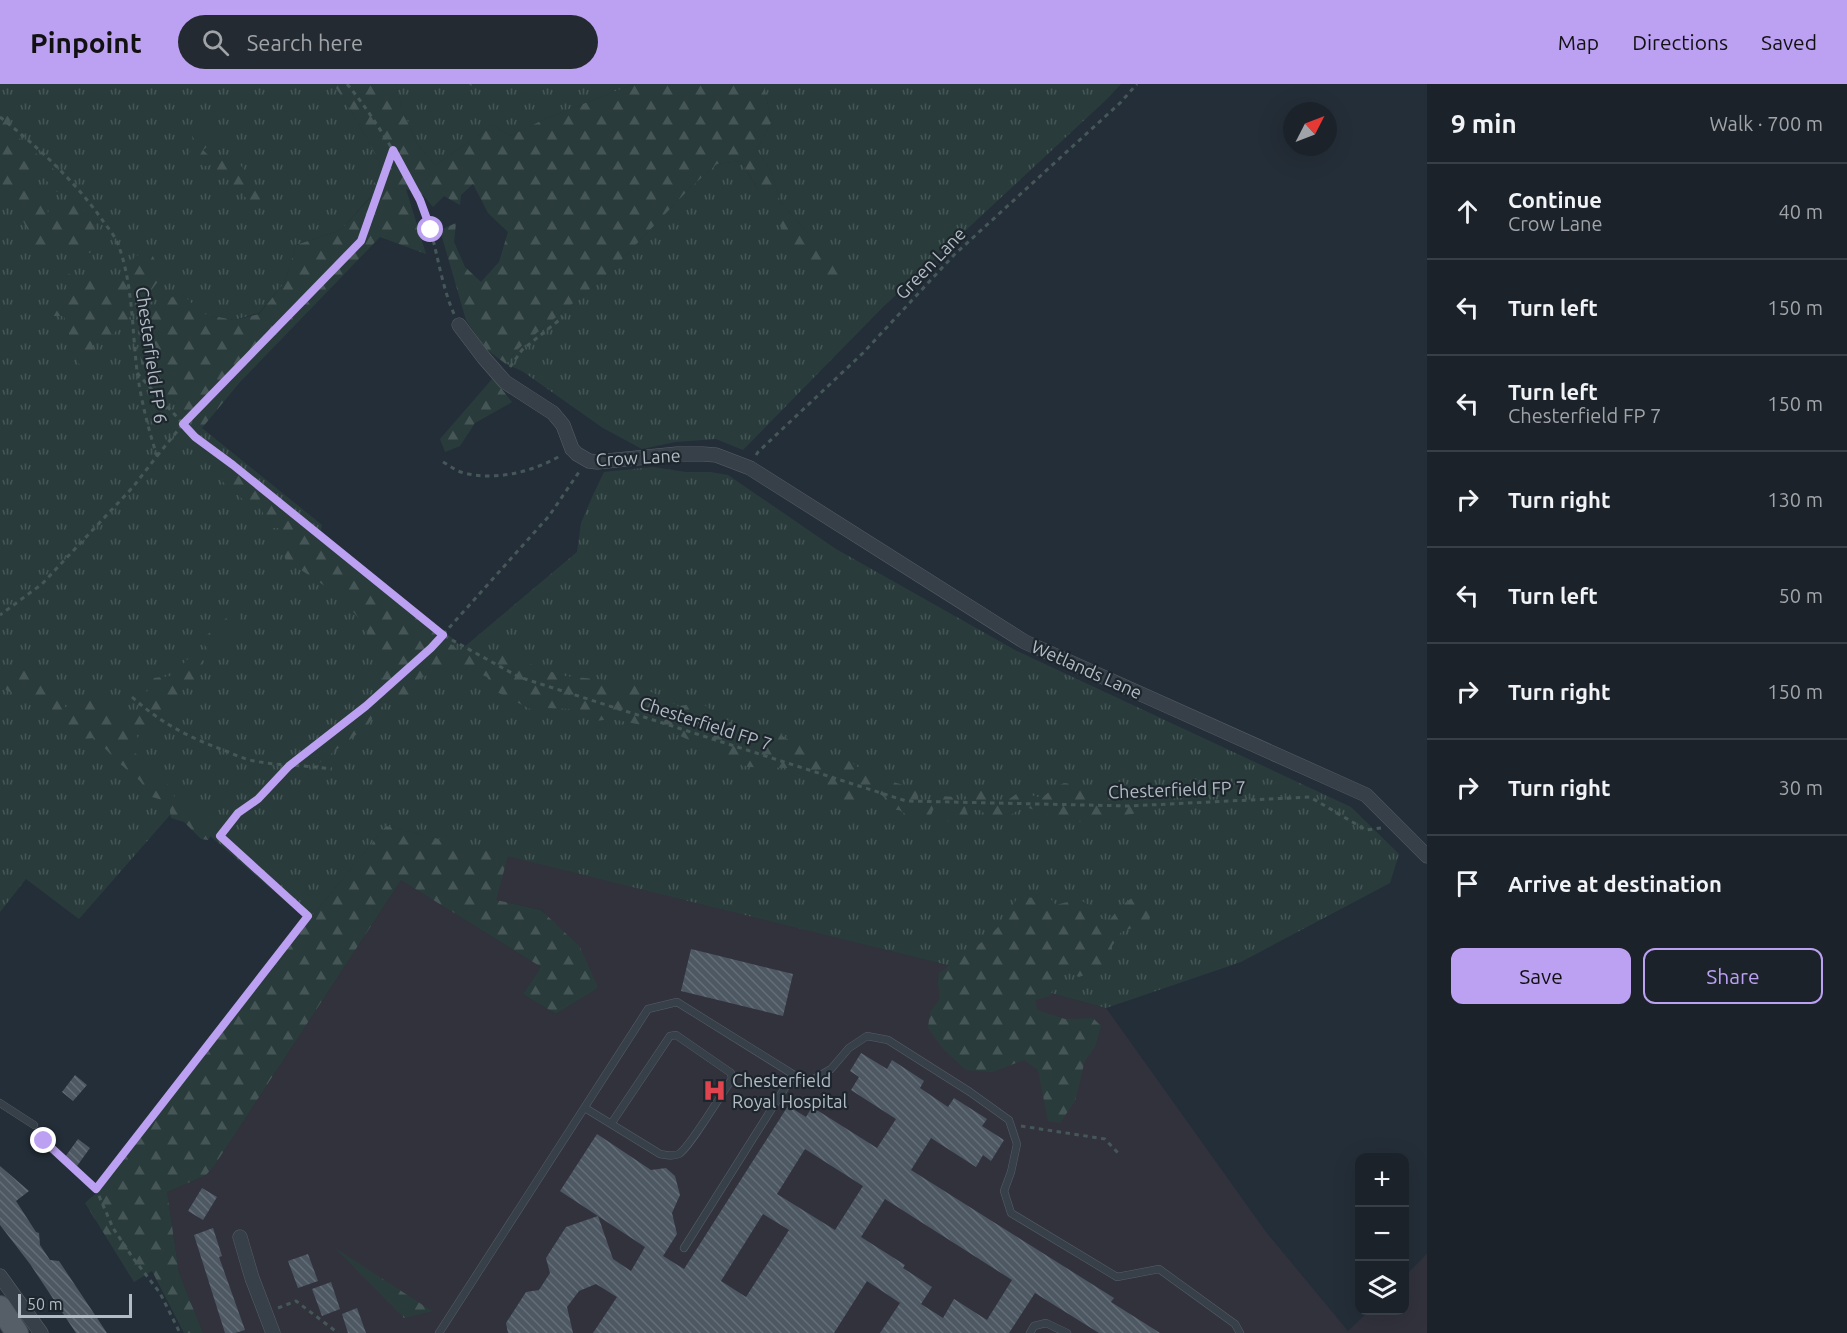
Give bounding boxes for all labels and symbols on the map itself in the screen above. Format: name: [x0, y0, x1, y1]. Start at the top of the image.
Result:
north arrow: [1283, 102, 1337, 156]
route start: [417, 216, 443, 242]
street label: Green Lane: [891, 223, 969, 303]
street label: Chesterfield FP 6: [133, 285, 171, 425]
street label: Crow Lane: [595, 445, 681, 469]
street label: Wetlands Lane: [1029, 636, 1145, 702]
street label: Chesterfield FP 7: [637, 692, 775, 754]
street label: Chesterfield FP 7: [1108, 777, 1246, 801]
place label: Chesterfield Royal Hospital: [732, 1070, 848, 1111]
hospital icon: Chesterfield Royal Hospital: [701, 1077, 727, 1103]
route end: [30, 1127, 56, 1153]
scale bar: [18, 1291, 132, 1318]

